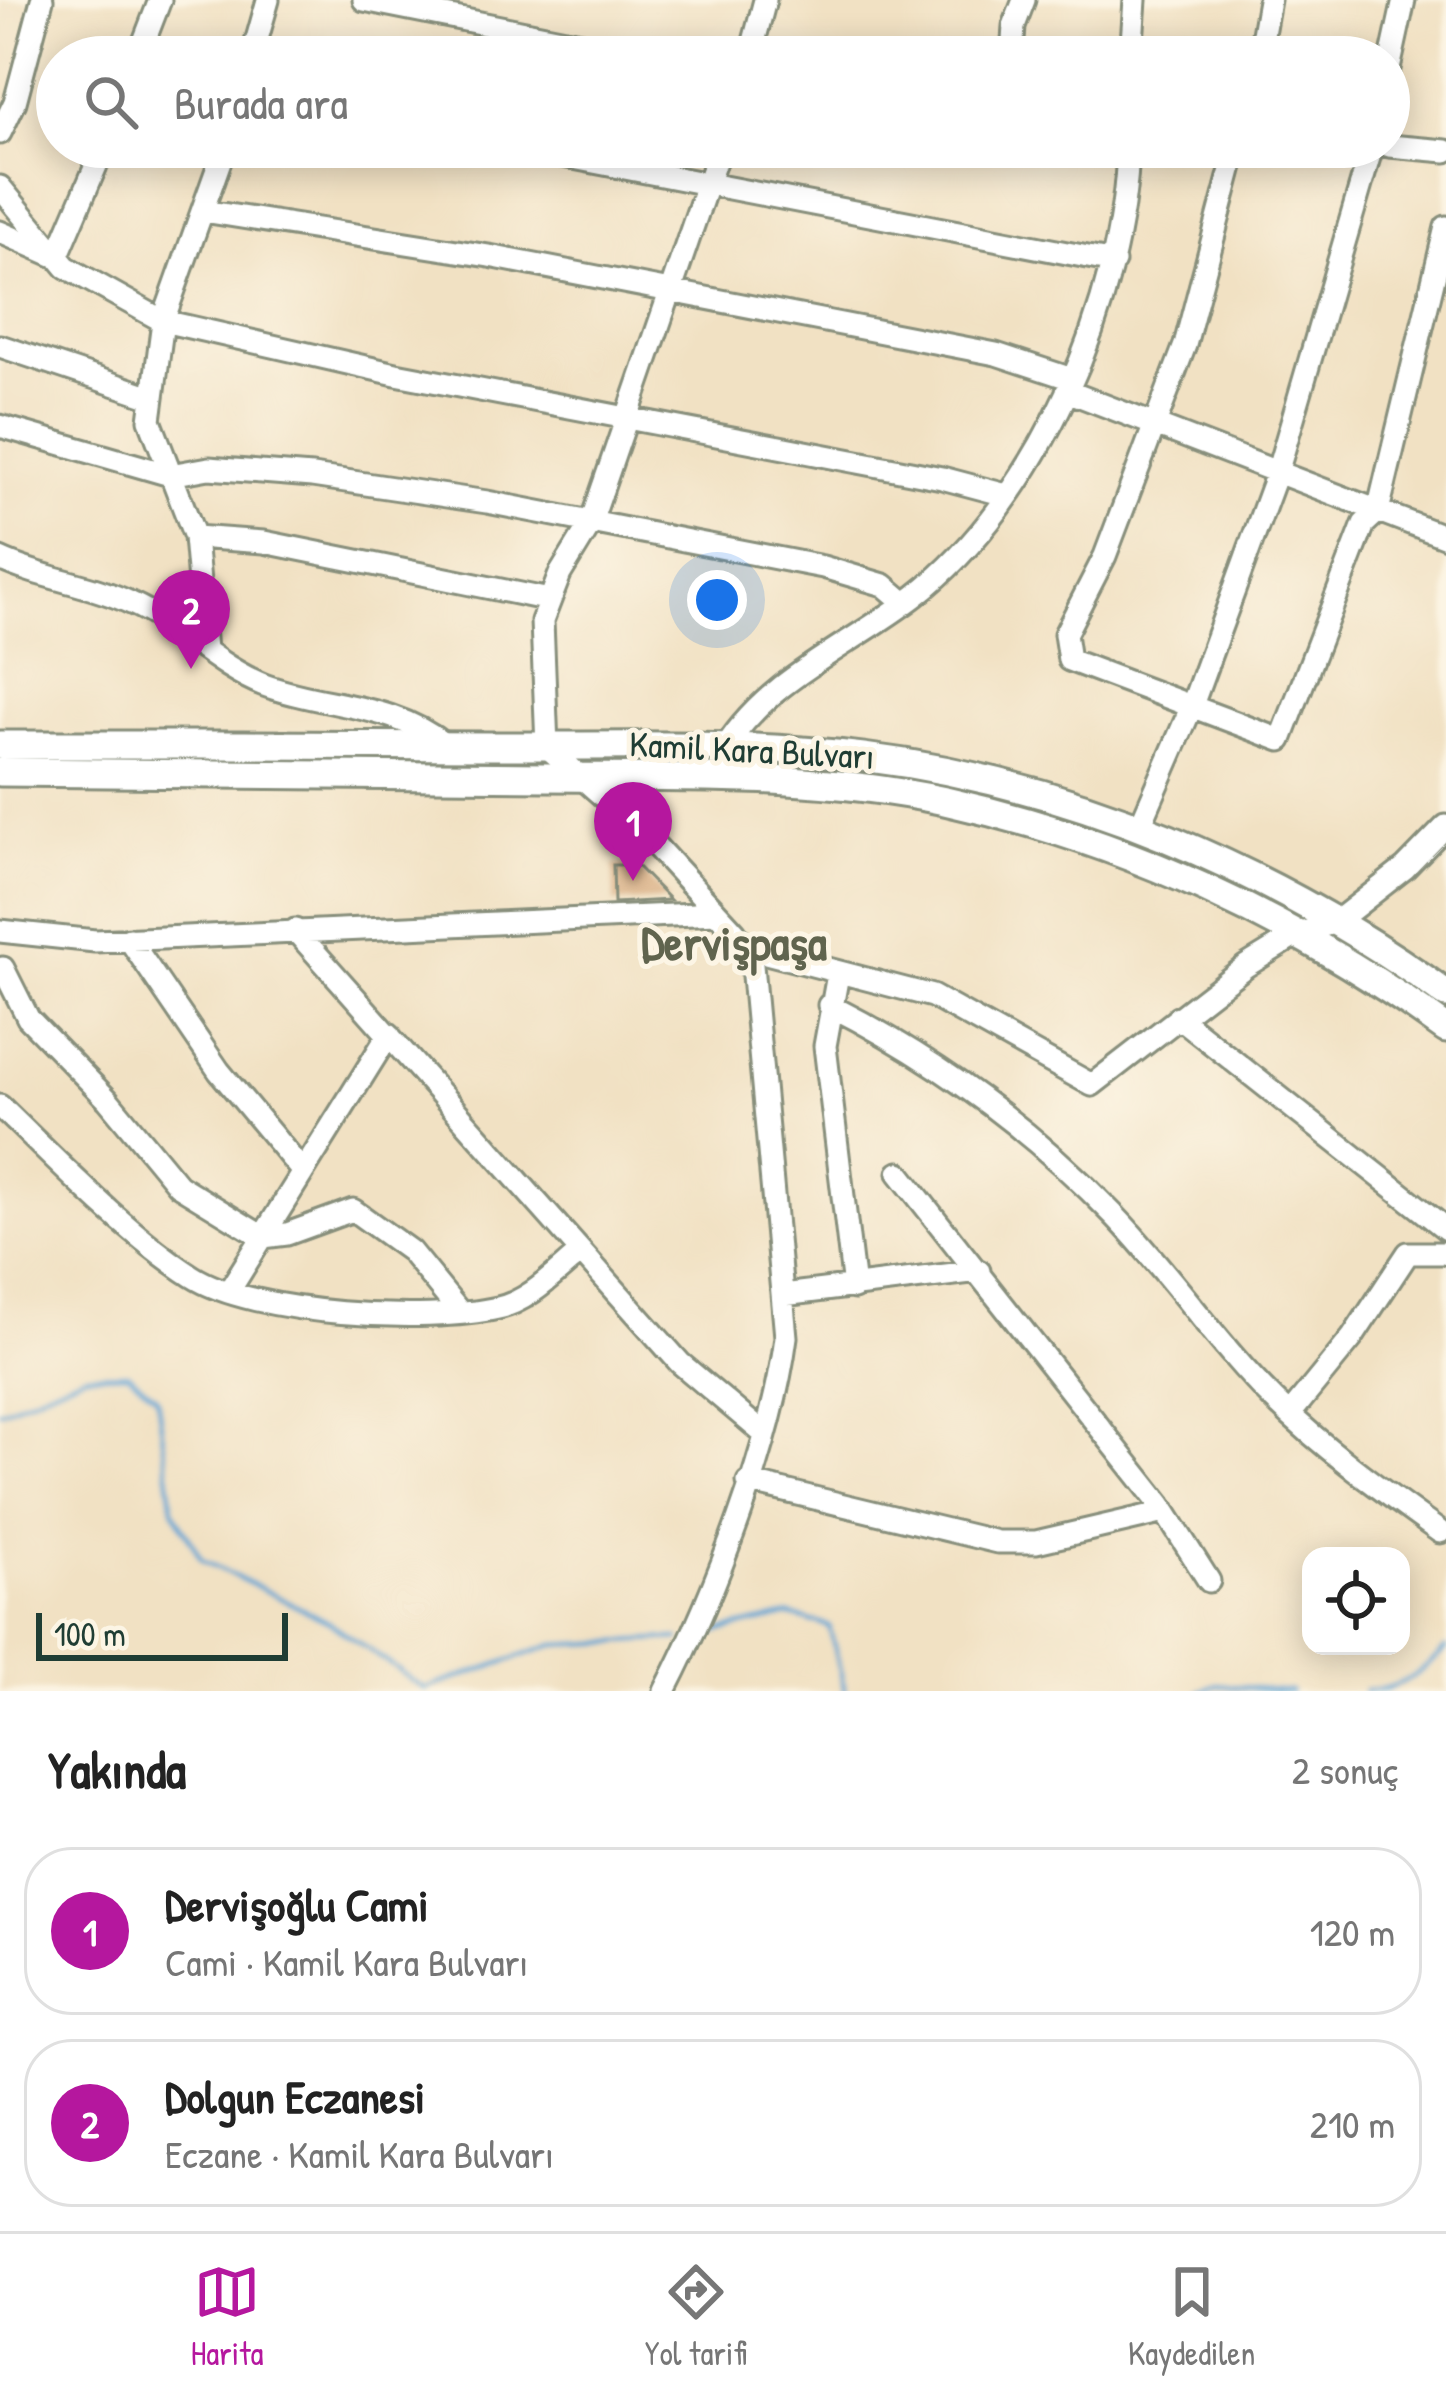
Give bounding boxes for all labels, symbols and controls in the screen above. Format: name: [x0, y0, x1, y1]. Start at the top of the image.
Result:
search box: [36, 36, 1410, 168]
icon: search: [78, 69, 144, 135]
text: Burada ara: [174, 72, 348, 133]
pin: 2: [152, 570, 230, 669]
your location: [687, 570, 747, 630]
street label: Kamil Kara Bulvarı: [628, 718, 876, 780]
pin: 1: [594, 782, 672, 881]
district label: Dervişpaşa: [641, 910, 827, 976]
map controls: [1302, 1547, 1410, 1655]
button: locate: [1302, 1547, 1410, 1655]
scale bar: [36, 1607, 288, 1660]
text: 100 m: [54, 1612, 126, 1656]
text: Yakında: [48, 1735, 186, 1804]
text: 2 sonuç: [1292, 1743, 1398, 1796]
text: Dervişoğlu Cami: [165, 1874, 428, 1935]
text: 1: [83, 1905, 97, 1958]
text: 120 m: [1310, 1905, 1395, 1958]
text: Cami · Kamil Kara Bulvarı: [165, 1935, 528, 1988]
text: Dolgun Eczanesi: [165, 2066, 425, 2127]
text: 2: [81, 2097, 99, 2150]
text: 210 m: [1310, 2097, 1395, 2150]
text: Eczane · Kamil Kara Bulvarı: [165, 2127, 554, 2180]
tab: Harita: [191, 2259, 263, 2375]
tab: Yol tarifi: [645, 2259, 747, 2375]
tab: Kaydedilen: [1128, 2259, 1255, 2375]

